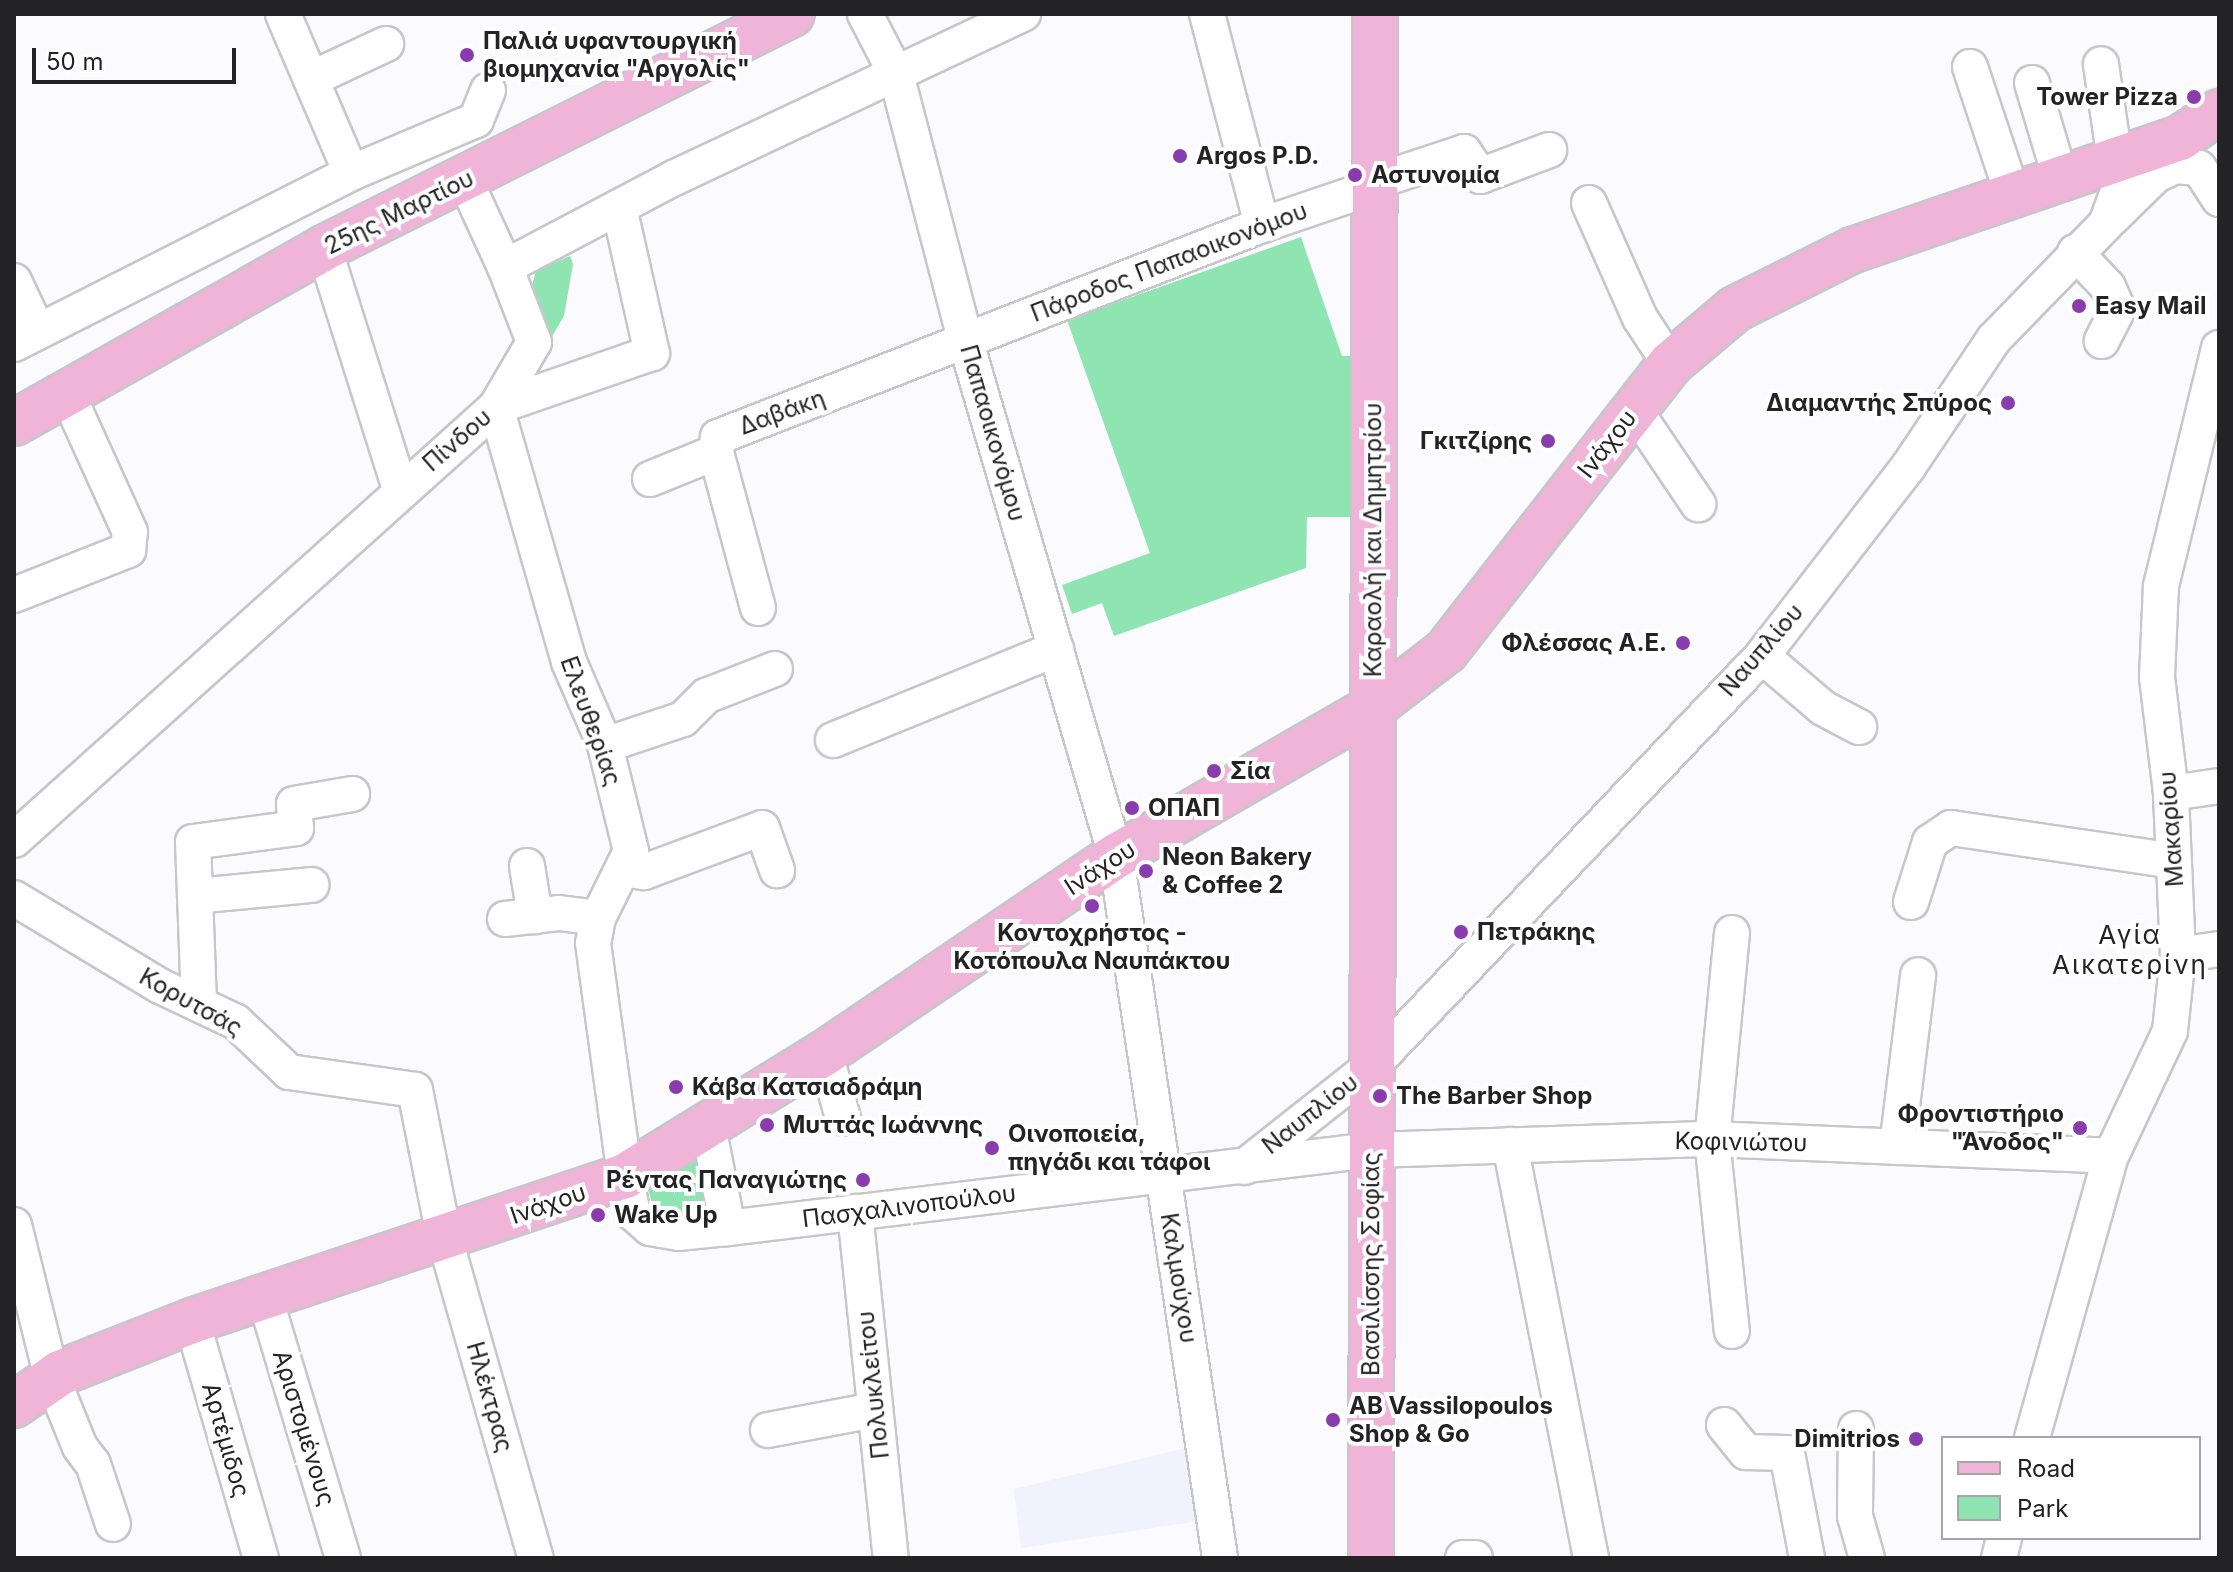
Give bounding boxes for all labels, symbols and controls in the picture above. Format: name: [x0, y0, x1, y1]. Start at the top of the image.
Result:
place label: Παλιά υφαντουργική βιομηχανία "Αργολίς": [483, 27, 750, 83]
scale bar: [36, 32, 240, 82]
marker: Παλιά υφαντουργική βιομηχανία "Αργολίς": [458, 46, 476, 64]
text: 50 m: [46, 47, 104, 76]
place label: Tower Pizza: [2036, 83, 2178, 111]
marker: Tower Pizza: [2185, 88, 2203, 106]
place label: Argos P.D.: [1196, 142, 1319, 170]
marker: Argos P.D.: [1171, 147, 1189, 165]
place label: Αστυνομία: [1371, 161, 1500, 189]
street label: 25ης Μαρτίου: [320, 163, 478, 261]
marker: Αστυνομία: [1346, 166, 1364, 184]
street label: Πάροδος Παπαοικονόμου: [1027, 196, 1311, 328]
place label: Easy Mail: [2095, 292, 2206, 320]
marker: Easy Mail: [2070, 297, 2088, 315]
street label: Παπαοικονόμου: [954, 341, 1032, 525]
street label: Δαβάκη: [735, 383, 829, 441]
place label: Διαμαντής Σπύρος: [1766, 389, 1992, 417]
marker: Διαμαντής Σπύρος: [1999, 394, 2017, 412]
street label: Πίνδου: [417, 403, 497, 477]
street label: Καραολή και Δημητρίου: [1359, 403, 1387, 677]
street label: Ινάχου: [1572, 404, 1642, 484]
place label: Γκιτζίρης: [1420, 427, 1532, 455]
marker: Γκιτζίρης: [1539, 432, 1557, 450]
street label: Ναυπλίου: [1713, 598, 1809, 702]
place label: Φλέσσας Α.Ε.: [1501, 629, 1667, 657]
marker: Φλέσσας Α.Ε.: [1674, 634, 1692, 652]
street label: Ελευθερίας: [554, 652, 628, 790]
place label: Σία: [1230, 757, 1271, 785]
marker: Σία: [1205, 762, 1223, 780]
street label: Μακαρίου: [2153, 770, 2189, 888]
place label: ΟΠΑΠ: [1148, 794, 1220, 822]
marker: ΟΠΑΠ: [1123, 799, 1141, 817]
street label: Ινάχου: [1059, 835, 1141, 901]
place label: Neon Bakery & Coffee 2: [1162, 843, 1312, 899]
marker: Neon Bakery & Coffee 2: [1137, 862, 1155, 880]
marker: Κοντοχρήστος - Κοτόπουλα Ναυπάκτου: [1083, 897, 1101, 915]
place label: Πετράκης: [1477, 918, 1596, 946]
place label: Κοντοχρήστος - Κοτόπουλα Ναυπάκτου: [954, 919, 1230, 975]
district label: Αγία Αικατερίνη: [2052, 919, 2208, 980]
marker: Πετράκης: [1452, 923, 1470, 941]
street label: Κορυτσάς: [134, 962, 248, 1042]
street label: Ναυπλίου: [1256, 1068, 1364, 1160]
place label: Κάβα Κατσιαδράμη: [692, 1073, 923, 1101]
marker: Κάβα Κατσιαδράμη: [667, 1078, 685, 1096]
place label: The Barber Shop: [1396, 1082, 1592, 1110]
marker: The Barber Shop: [1371, 1087, 1389, 1105]
place label: Φροντιστήριο "Άνοδος": [1898, 1100, 2064, 1156]
place label: Μυττάς Ιωάννης: [783, 1111, 983, 1139]
marker: Μυττάς Ιωάννης: [758, 1116, 776, 1134]
marker: Φροντιστήριο "Άνοδος": [2071, 1119, 2089, 1137]
place label: Οινοποιεία, πηγάδι και τάφοι: [1008, 1120, 1210, 1176]
street label: Κοφινιώτου: [1674, 1126, 1808, 1158]
marker: Οινοποιεία, πηγάδι και τάφοι: [983, 1139, 1001, 1157]
street label: Βασιλίσσης Σοφίας: [1357, 1152, 1385, 1376]
place label: Ρέντας Παναγιώτης: [606, 1166, 847, 1194]
marker: Ρέντας Παναγιώτης: [854, 1171, 872, 1189]
street label: Ινάχου: [506, 1178, 590, 1230]
street label: Πασχαλινοπούλου: [800, 1179, 1018, 1233]
place label: Wake Up: [614, 1201, 718, 1229]
marker: Wake Up: [589, 1206, 607, 1224]
street label: Καλμούχου: [1155, 1211, 1203, 1345]
street label: Πολυκλείτου: [851, 1310, 895, 1460]
street label: Ηλέκτρας: [460, 1338, 520, 1456]
street label: Αριστομένους: [267, 1347, 341, 1509]
street label: Αρτέμιδος: [196, 1379, 256, 1501]
place label: AB Vassilopoulos Shop & Go: [1349, 1392, 1553, 1448]
marker: AB Vassilopoulos Shop & Go: [1324, 1411, 1342, 1429]
place label: Dimitrios: [1794, 1425, 1900, 1453]
marker: Dimitrios: [1907, 1430, 1925, 1448]
legend: [1941, 1436, 2201, 1540]
text: Road: [2017, 1454, 2075, 1483]
text: Park: [2017, 1494, 2068, 1523]

